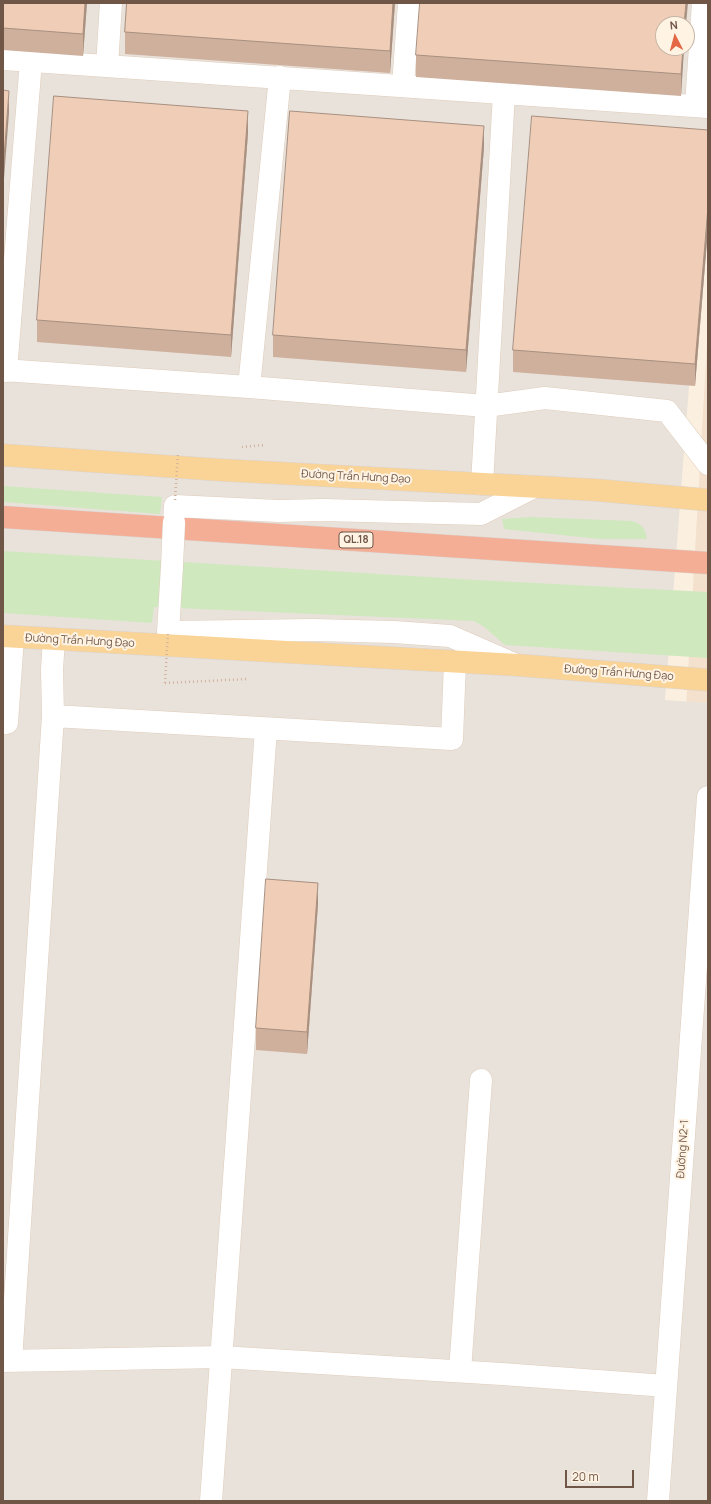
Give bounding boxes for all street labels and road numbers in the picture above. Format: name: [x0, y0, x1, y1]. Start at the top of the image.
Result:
street label: Đường Trần Hưng Đạo: [301, 468, 411, 486]
road number: QL.18: [339, 532, 373, 548]
street label: Đường Trần Hưng Đạo: [25, 632, 135, 650]
street label: Đường Trần Hưng Đạo: [564, 663, 674, 683]
street label: Đường N2-1: [674, 1119, 692, 1179]

